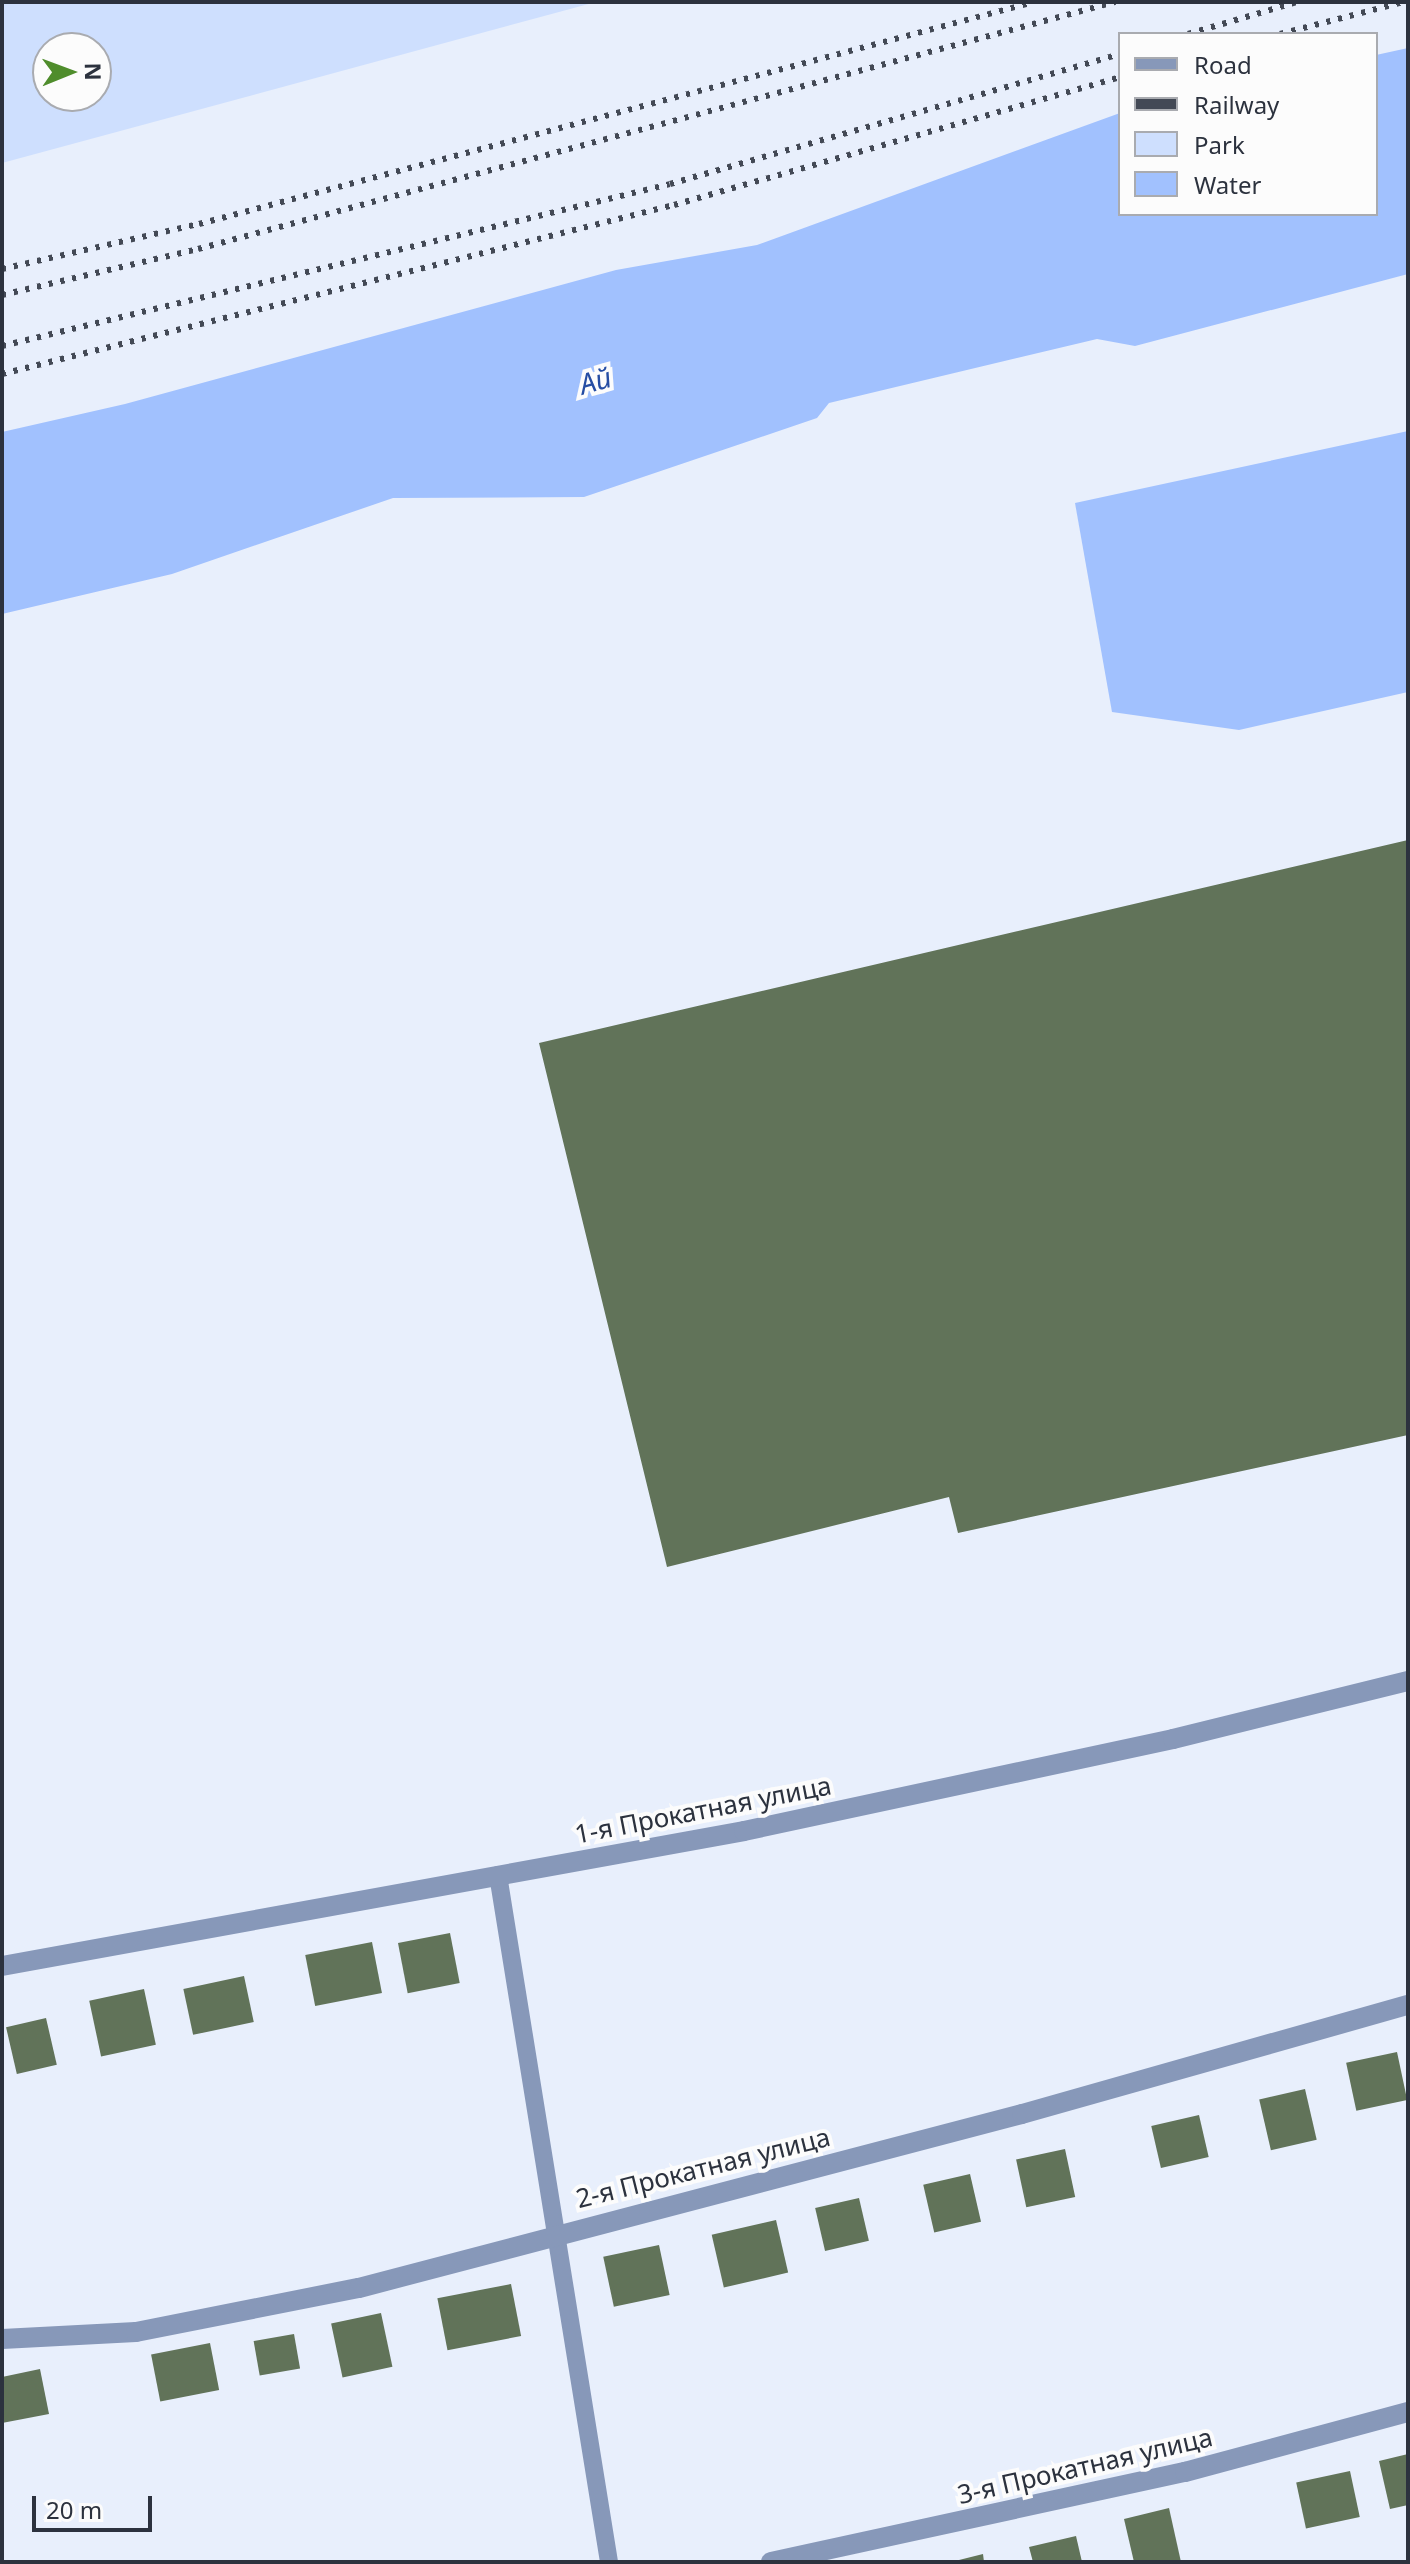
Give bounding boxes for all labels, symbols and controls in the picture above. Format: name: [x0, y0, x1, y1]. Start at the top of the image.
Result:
north arrow: [32, 32, 112, 112]
legend: [1118, 32, 1378, 216]
text: Road: [1194, 48, 1252, 81]
text: N: [79, 62, 109, 81]
text: Railway: [1194, 88, 1279, 121]
text: Park: [1194, 128, 1245, 161]
text: Water: [1194, 168, 1261, 201]
water label: Ай: [575, 359, 615, 401]
street label: 1-я Прокатная улица: [572, 1770, 834, 1850]
street label: 2-я Прокатная улица: [573, 2121, 833, 2215]
street label: 3-я Прокатная улица: [954, 2421, 1216, 2511]
scale bar: [36, 2480, 156, 2530]
text: 20 m: [46, 2493, 102, 2526]

